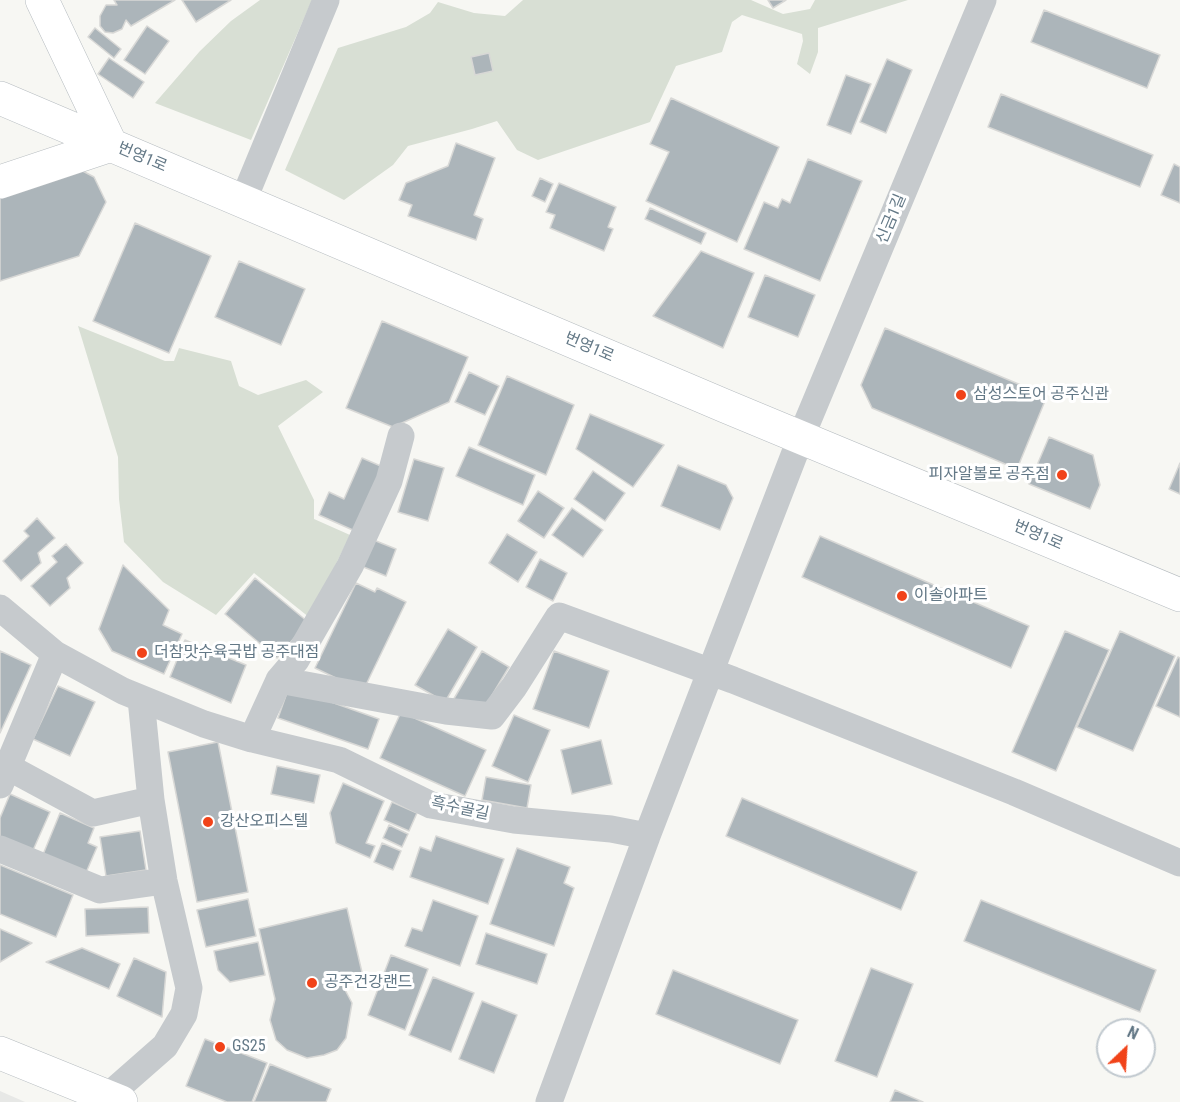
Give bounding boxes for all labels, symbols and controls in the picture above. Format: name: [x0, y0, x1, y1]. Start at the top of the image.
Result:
street label: 번영1로: [114, 139, 170, 177]
street label: 신금1길: [873, 191, 911, 247]
street label: 번영1로: [561, 329, 617, 367]
place label: 삼성스토어 공주신관: [973, 385, 1109, 405]
marker: 삼성스토어 공주신관: [954, 388, 968, 402]
place label: 피자알볼로 공주점: [929, 465, 1050, 485]
marker: 피자알볼로 공주점: [1055, 468, 1069, 482]
street label: 번영1로: [1010, 517, 1066, 555]
place label: 이솔아파트: [914, 586, 988, 606]
marker: 이솔아파트: [895, 589, 909, 603]
place label: 더참맛수육국밥 공주대점: [154, 643, 320, 663]
marker: 더참맛수육국밥 공주대점: [135, 646, 149, 660]
street label: 흑수골길: [429, 793, 491, 825]
place label: 강산오피스텔: [220, 812, 308, 832]
marker: 강산오피스텔: [201, 815, 215, 829]
place label: 공주건강랜드: [324, 973, 412, 993]
marker: 공주건강랜드: [305, 976, 319, 990]
north arrow: [1096, 1018, 1156, 1078]
text: N: [1125, 1022, 1141, 1044]
place label: GS25: [232, 1037, 266, 1057]
marker: GS25: [213, 1040, 227, 1054]

